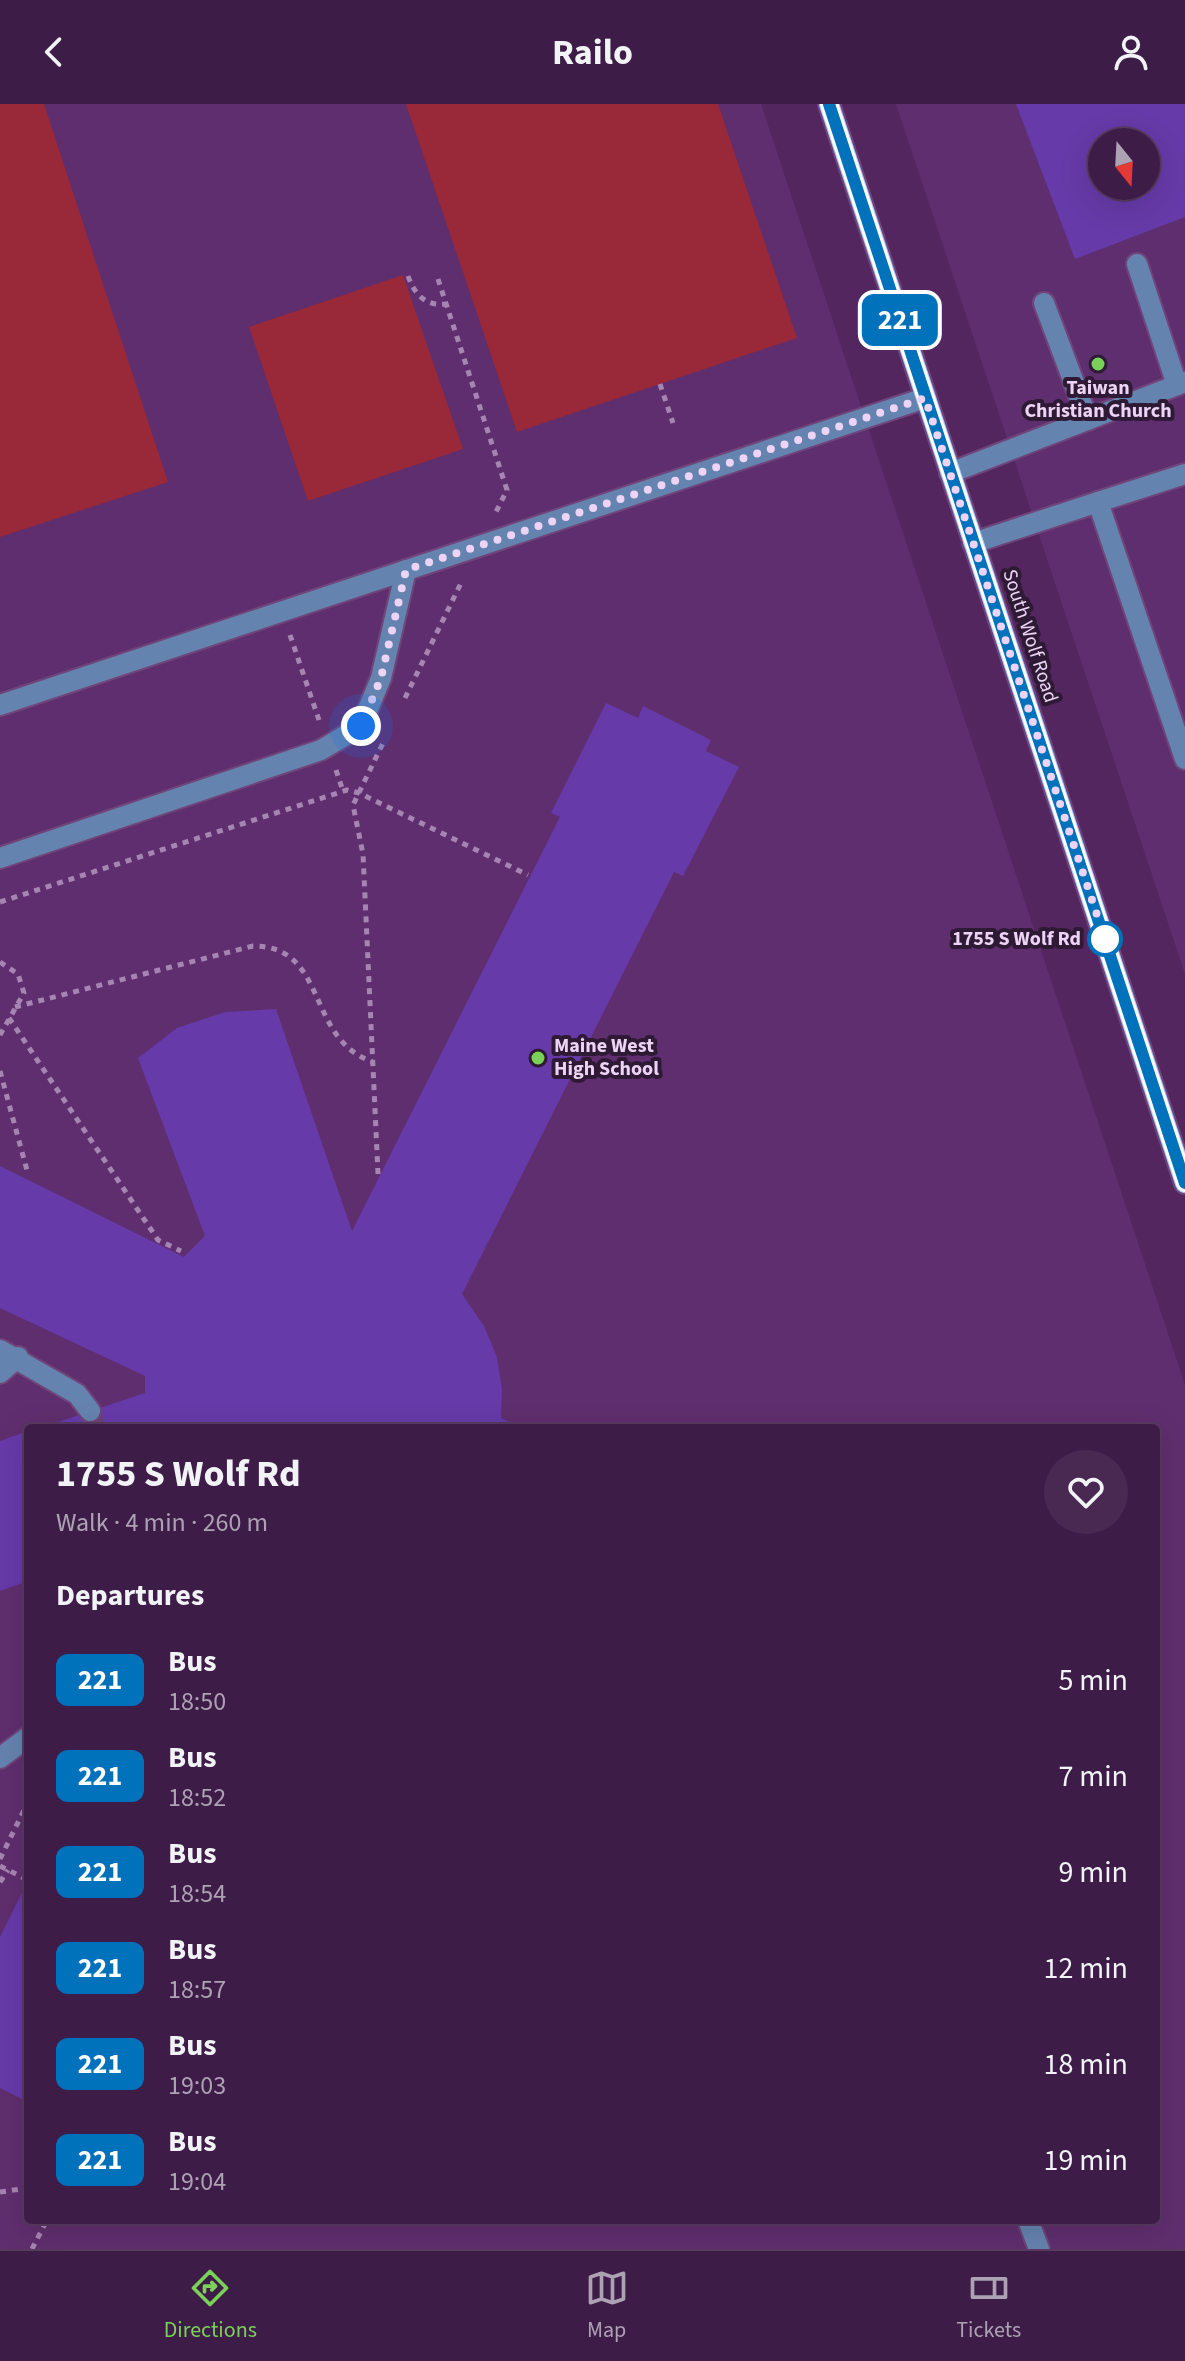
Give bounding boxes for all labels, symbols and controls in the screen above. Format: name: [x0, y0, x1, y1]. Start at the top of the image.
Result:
text: Railo: [552, 27, 633, 78]
icon: back: [32, 30, 76, 74]
icon: person: [1109, 30, 1153, 74]
north arrow: [1088, 128, 1160, 200]
map controls: [1088, 128, 1160, 200]
line badge: 221: [854, 294, 946, 346]
text: 221: [878, 300, 922, 340]
marker: Taiwan Christian Church: [1089, 355, 1107, 373]
place label: Taiwan Christian Church: [1024, 374, 1172, 425]
street label: South Wolf Road: [995, 566, 1065, 706]
your location: [341, 706, 381, 746]
marker: 1755 S Wolf Rd: [1088, 922, 1122, 956]
place label: 1755 S Wolf Rd: [952, 925, 1081, 953]
place label: Maine West High School: [554, 1032, 659, 1083]
marker: Maine West High School: [529, 1049, 547, 1067]
text: 1755 S Wolf Rd: [56, 1447, 301, 1501]
button: heart: [1044, 1450, 1128, 1534]
text: Walk · 4 min · 260 m: [56, 1504, 268, 1541]
text: Departures: [56, 1574, 204, 1617]
text: Bus: [168, 1640, 216, 1683]
text: 5 min: [1058, 1659, 1128, 1702]
text: 221: [78, 1660, 122, 1700]
text: 18:50: [168, 1683, 226, 1720]
text: Bus: [168, 1736, 216, 1779]
text: 7 min: [1058, 1755, 1128, 1798]
text: 221: [78, 1756, 122, 1796]
text: 18:52: [168, 1779, 226, 1816]
text: Bus: [168, 1832, 216, 1875]
text: 9 min: [1058, 1851, 1128, 1894]
text: 221: [78, 1852, 122, 1892]
text: 18:54: [168, 1875, 226, 1912]
text: Bus: [168, 1928, 216, 1971]
text: 12 min: [1044, 1947, 1128, 1990]
text: 221: [78, 1948, 122, 1988]
text: 18:57: [168, 1971, 226, 2008]
text: Bus: [168, 2024, 216, 2067]
text: 18 min: [1044, 2043, 1128, 2086]
text: 221: [78, 2044, 122, 2084]
text: 19:03: [168, 2067, 226, 2104]
text: Bus: [168, 2120, 216, 2163]
text: 19 min: [1044, 2139, 1128, 2182]
text: 221: [78, 2140, 122, 2180]
text: 19:04: [168, 2163, 226, 2200]
tab: Directions: [164, 2266, 257, 2346]
tab: Map: [585, 2266, 629, 2346]
tab: Tickets: [956, 2266, 1021, 2346]

